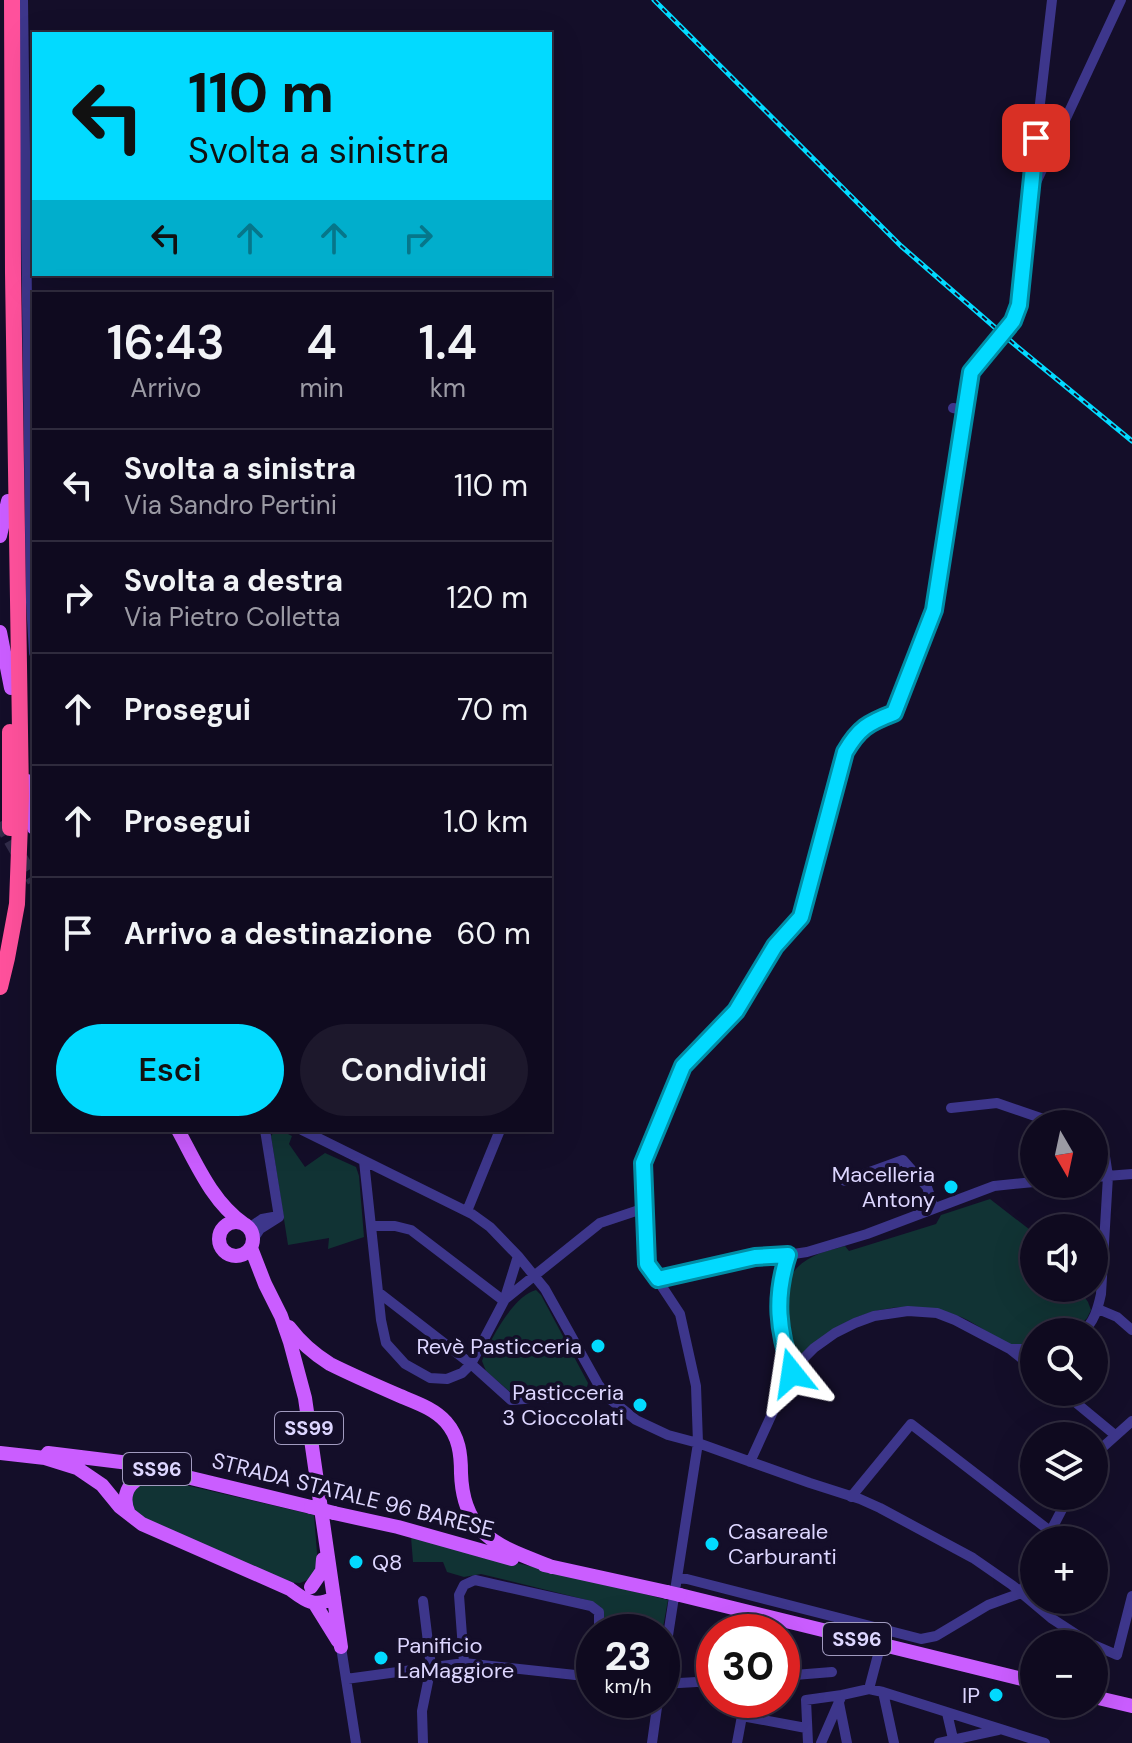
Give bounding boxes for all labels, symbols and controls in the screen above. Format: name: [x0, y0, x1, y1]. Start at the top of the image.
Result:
text: 110 m: [188, 56, 334, 129]
icon: left: [56, 64, 160, 168]
pin: [1002, 104, 1070, 172]
icon: arrive: [1014, 116, 1058, 160]
text: Svolta a sinistra: [188, 127, 449, 174]
icon: left: [144, 216, 188, 260]
icon: ahead: [228, 216, 272, 260]
icon: ahead: [312, 216, 356, 260]
icon: right: [396, 216, 440, 260]
text: 16:43: [107, 311, 225, 374]
text: 4: [306, 311, 337, 374]
text: 1.4: [419, 311, 477, 374]
text: Arrivo: [130, 371, 201, 405]
text: min: [299, 371, 344, 405]
text: km: [430, 371, 466, 405]
text: Svolta a sinistra: [124, 449, 356, 488]
icon: left: [56, 463, 100, 507]
text: 110 m: [454, 466, 528, 505]
text: Via Sandro Pertini: [124, 488, 337, 522]
text: Svolta a destra: [124, 561, 343, 600]
icon: right: [56, 575, 100, 619]
text: 120 m: [446, 578, 528, 617]
text: Via Pietro Colletta: [124, 600, 341, 634]
icon: ahead: [56, 687, 100, 731]
text: Prosegui: [124, 690, 251, 729]
text: 70 m: [457, 690, 528, 729]
icon: ahead: [56, 799, 100, 843]
text: Prosegui: [124, 802, 251, 841]
text: 1.0 km: [444, 802, 528, 841]
icon: arrive: [56, 911, 100, 955]
text: Arrivo a destinazione: [124, 914, 433, 953]
text: 60 m: [457, 914, 531, 953]
button: Esci: [56, 1024, 284, 1116]
button: Condividi: [300, 1024, 528, 1116]
north arrow: [1020, 1110, 1108, 1198]
map controls: [1020, 1110, 1108, 1718]
place label: Macelleria Antony: [832, 1160, 935, 1214]
marker: Macelleria Antony: [942, 1178, 960, 1196]
button: sound: [1020, 1214, 1108, 1302]
button: search: [1020, 1318, 1108, 1406]
position arrow: [750, 1331, 834, 1415]
place label: Revè Pasticceria: [416, 1332, 582, 1361]
marker: Revè Pasticceria: [589, 1337, 607, 1355]
place label: Pasticceria 3 Cioccolati: [502, 1378, 624, 1432]
marker: Pasticceria 3 Cioccolati: [631, 1396, 649, 1414]
road number: SS99: [275, 1412, 343, 1444]
button: layers: [1020, 1422, 1108, 1510]
street label: STRADA STATALE 96 BARESE: [209, 1446, 497, 1544]
road number: SS96: [123, 1453, 191, 1485]
place label: Casareale Carburanti: [728, 1517, 837, 1571]
button: +: [1020, 1526, 1108, 1614]
marker: Casareale Carburanti: [703, 1535, 721, 1553]
place label: Q8: [372, 1548, 402, 1577]
marker: Q8: [347, 1553, 365, 1571]
speed limit sign: 30: [696, 1614, 800, 1718]
road number: SS96: [823, 1623, 891, 1655]
text: 23: [604, 1630, 652, 1682]
button: −: [1020, 1630, 1108, 1718]
place label: Panificio LaMaggiore: [397, 1631, 514, 1685]
marker: Panificio LaMaggiore: [372, 1649, 390, 1667]
text: km/h: [604, 1673, 652, 1699]
place label: IP: [962, 1681, 980, 1710]
marker: IP: [987, 1686, 1005, 1704]

